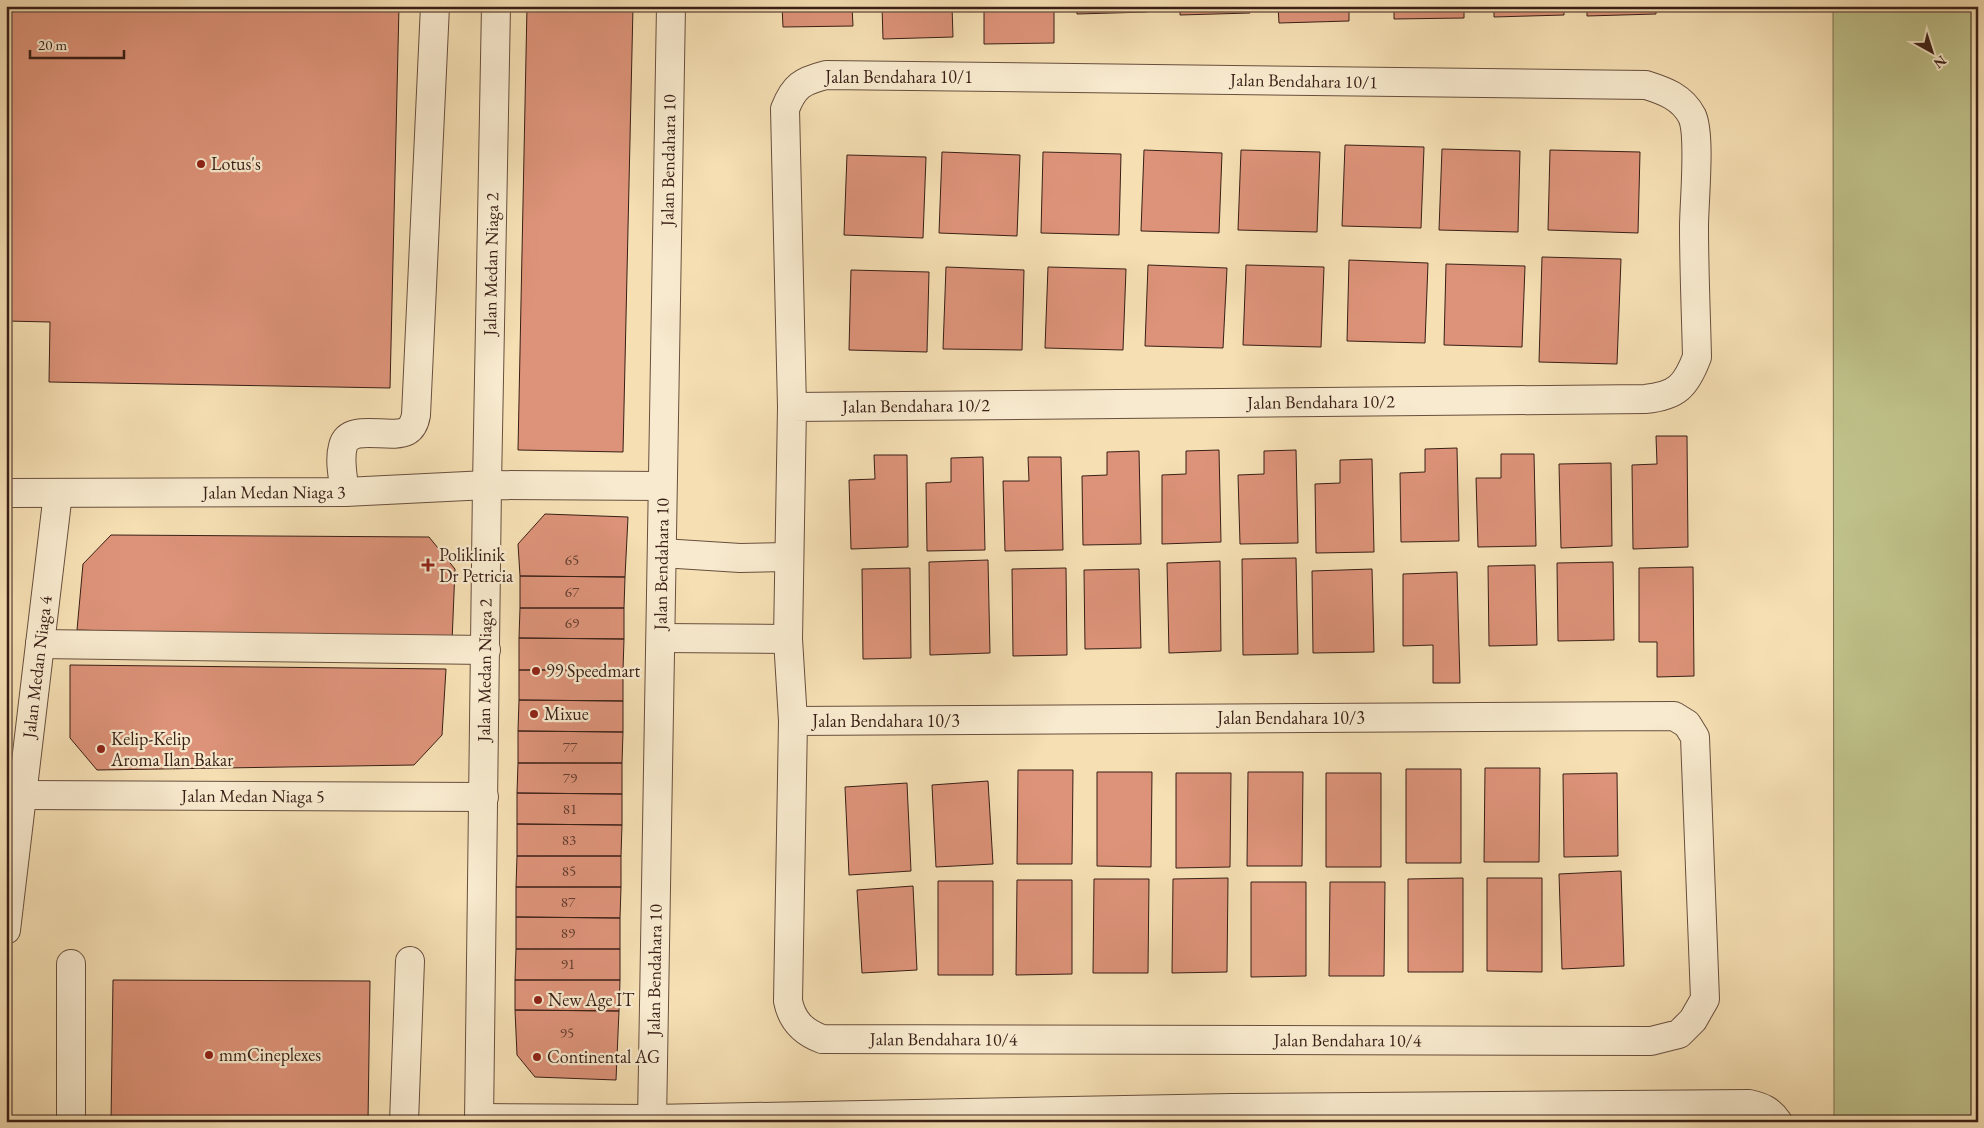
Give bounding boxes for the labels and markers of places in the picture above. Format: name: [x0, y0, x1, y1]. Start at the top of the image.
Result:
place label: Lotus's: [211, 152, 261, 175]
marker: Lotus's: [195, 158, 207, 170]
place label: Poliklinik Dr Petricia: [439, 543, 514, 587]
marker: Poliklinik Dr Petricia: [421, 558, 435, 572]
place label: 99 Speedmart: [546, 659, 641, 682]
marker: 99 Speedmart: [530, 665, 542, 677]
place label: Mixue: [544, 702, 589, 725]
marker: Mixue: [528, 708, 540, 720]
place label: Kelip-Kelip Aroma Ilan Bakar: [110, 727, 233, 771]
marker: Kelip-Kelip Aroma Ilan Bakar: [95, 743, 107, 755]
place label: New Age IT: [548, 988, 635, 1011]
marker: New Age IT: [532, 994, 544, 1006]
place label: mmCineplexes: [219, 1043, 321, 1066]
place label: Continental AG: [547, 1045, 660, 1068]
marker: mmCineplexes: [203, 1049, 215, 1061]
marker: Continental AG: [531, 1051, 543, 1063]

